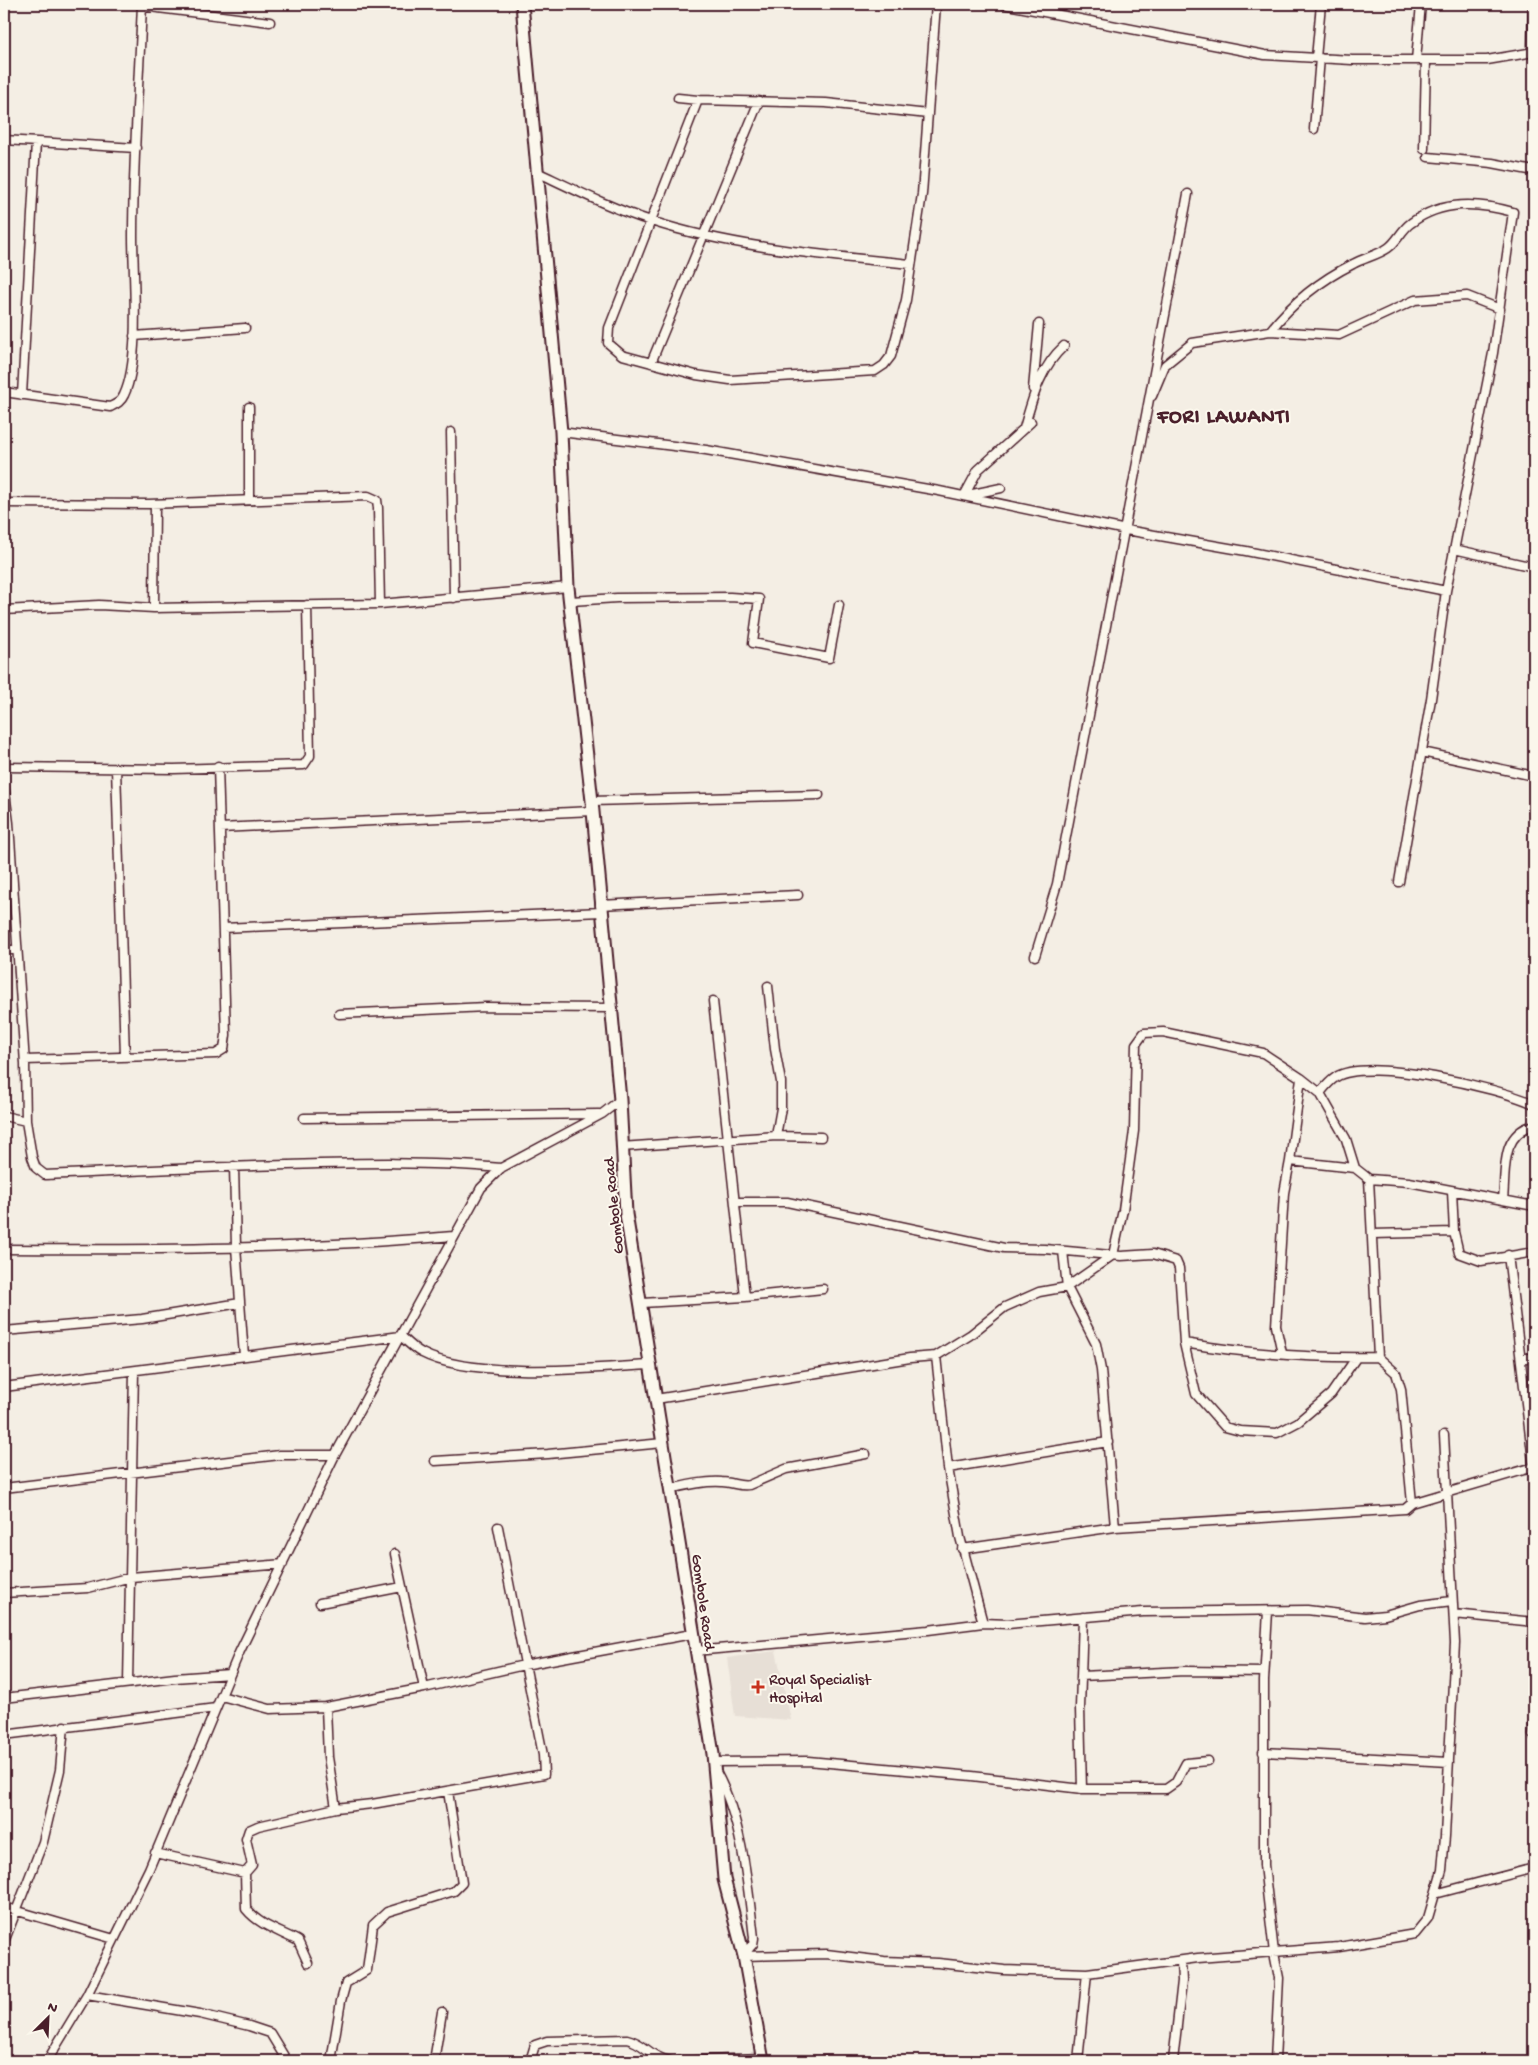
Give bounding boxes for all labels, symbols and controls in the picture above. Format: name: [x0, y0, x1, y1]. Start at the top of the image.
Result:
district label: FORI LAWANTI: [1156, 406, 1291, 431]
street label: Gombole Road: [601, 1155, 630, 1255]
street label: Gombole Road: [685, 1553, 718, 1653]
place label: Royal Specialist Hospital: [769, 1672, 872, 1709]
marker: Royal Specialist Hospital: [751, 1680, 765, 1694]
north arrow: [22, 1992, 72, 2042]
text: N: [45, 1999, 60, 2018]

